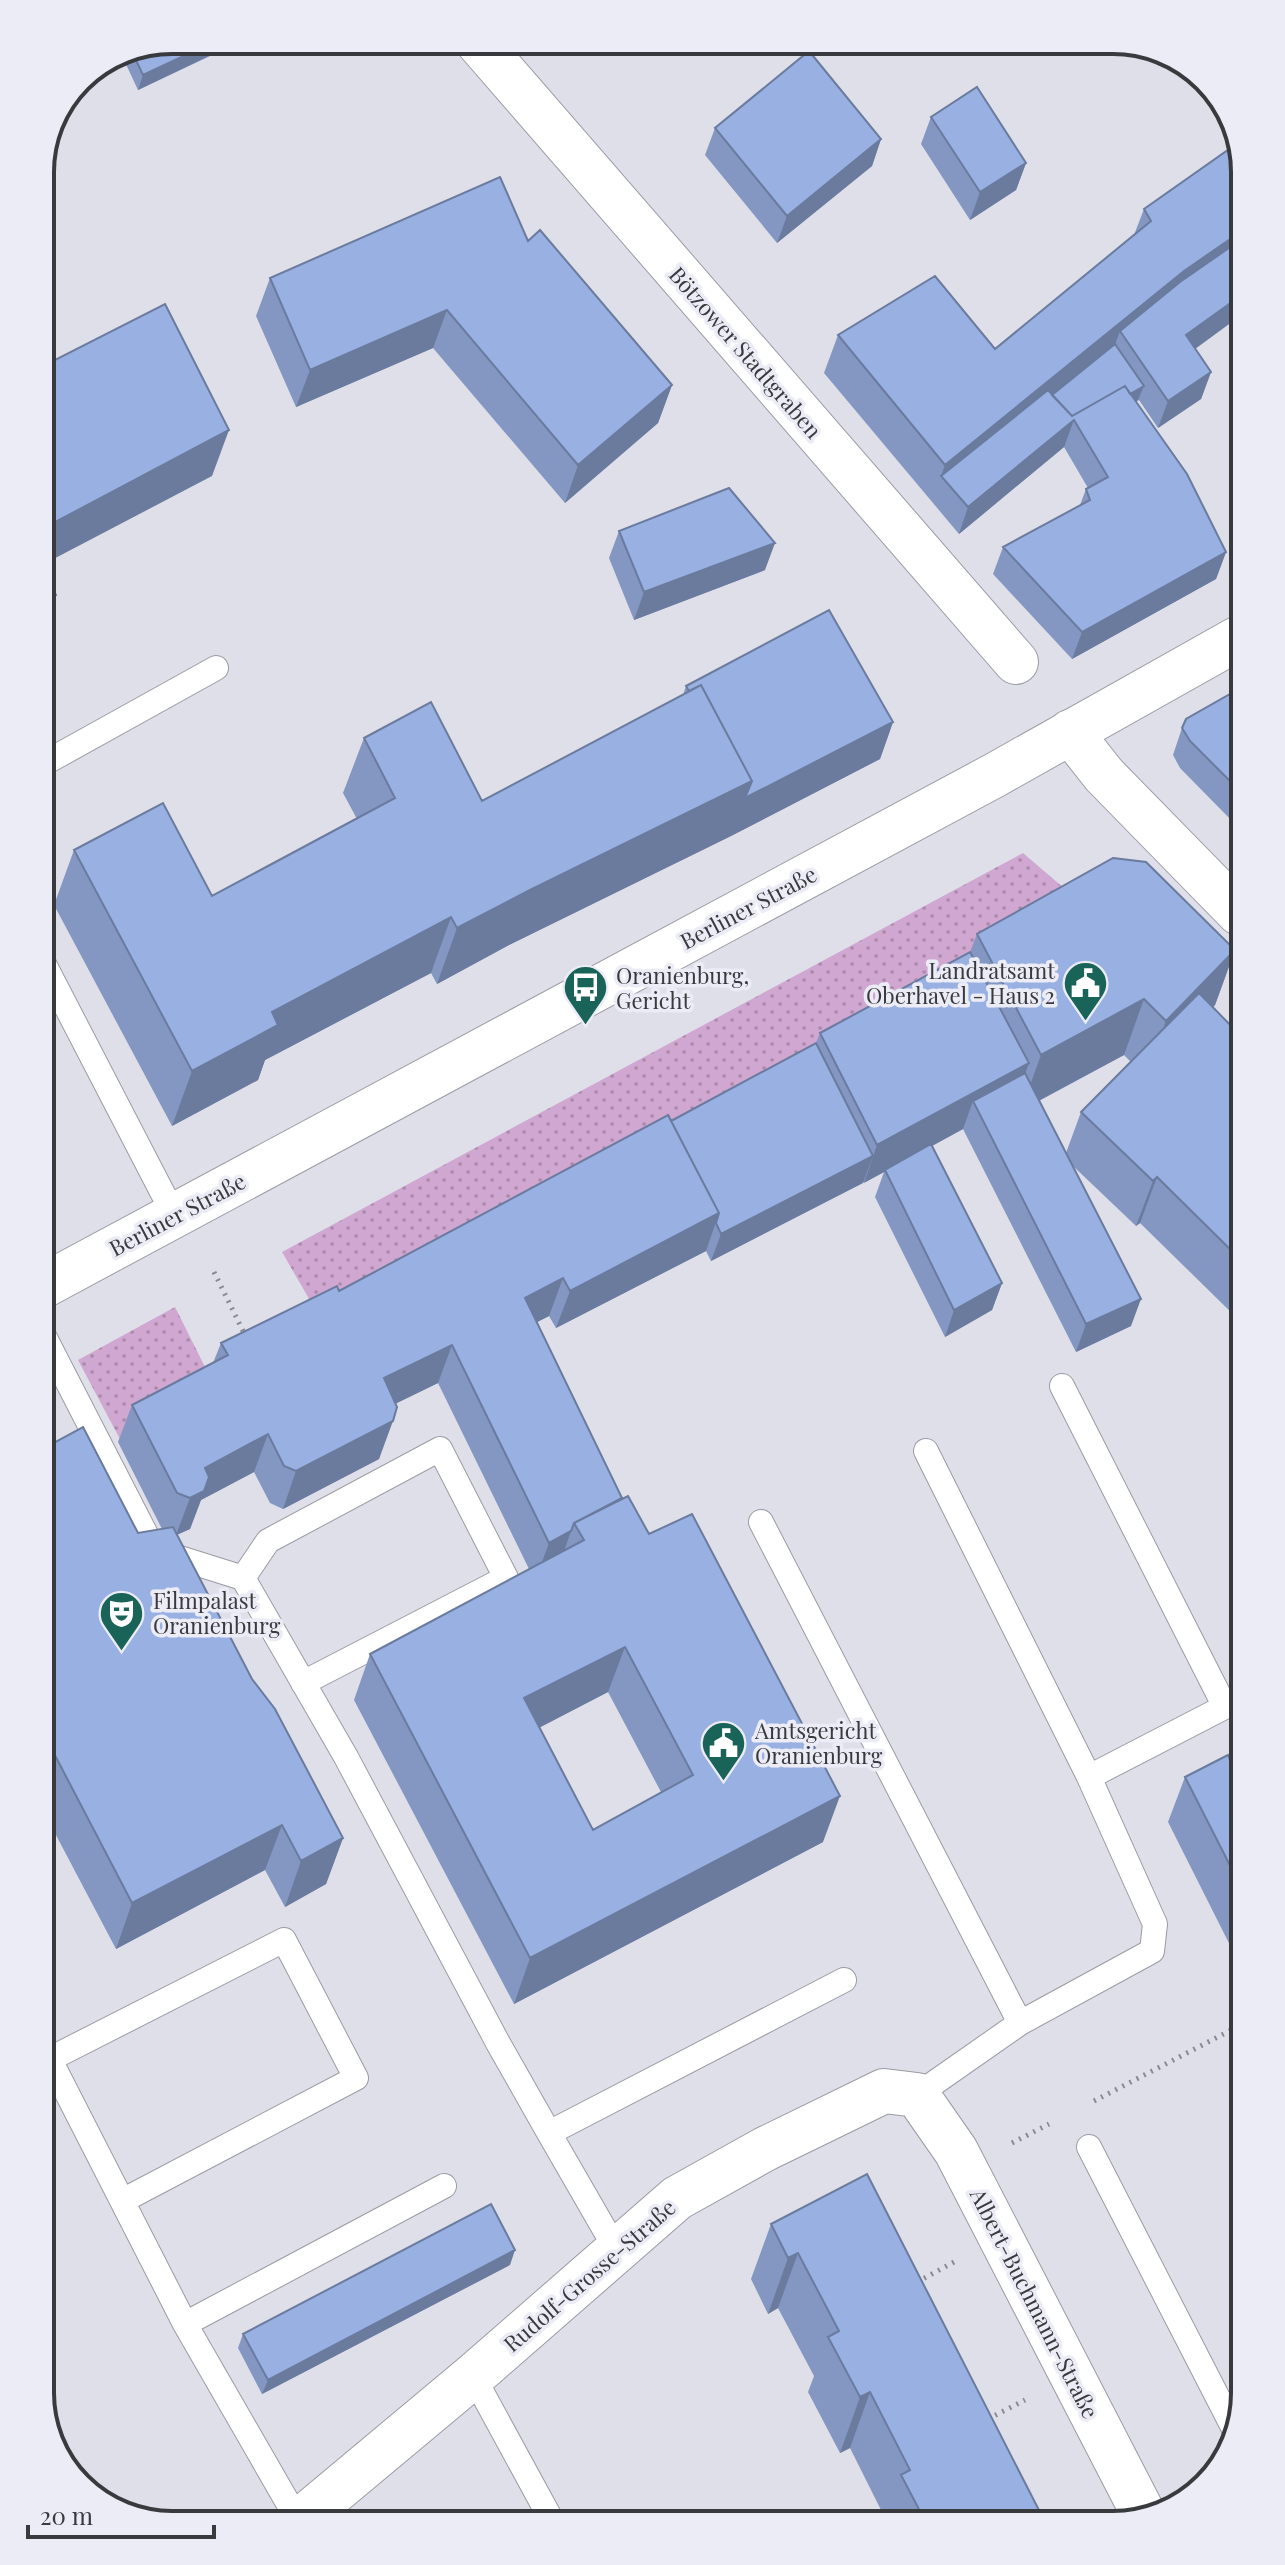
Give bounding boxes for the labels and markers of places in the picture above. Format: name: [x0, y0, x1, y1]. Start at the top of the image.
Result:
place label: Landratsamt Oberhavel - Haus 2: [866, 955, 1056, 1010]
public building icon: Landratsamt Oberhavel - Haus 2: [1062, 959, 1110, 1022]
place label: Oranienburg, Gericht: [616, 960, 749, 1015]
bus stop icon: Oranienburg, Gericht: [561, 964, 609, 1027]
place label: Filmpalast Oranienburg: [153, 1585, 281, 1640]
theatre icon: Filmpalast Oranienburg: [98, 1589, 146, 1652]
place label: Amtsgericht Oranienburg: [754, 1715, 883, 1770]
public building icon: Amtsgericht Oranienburg: [700, 1719, 748, 1782]

